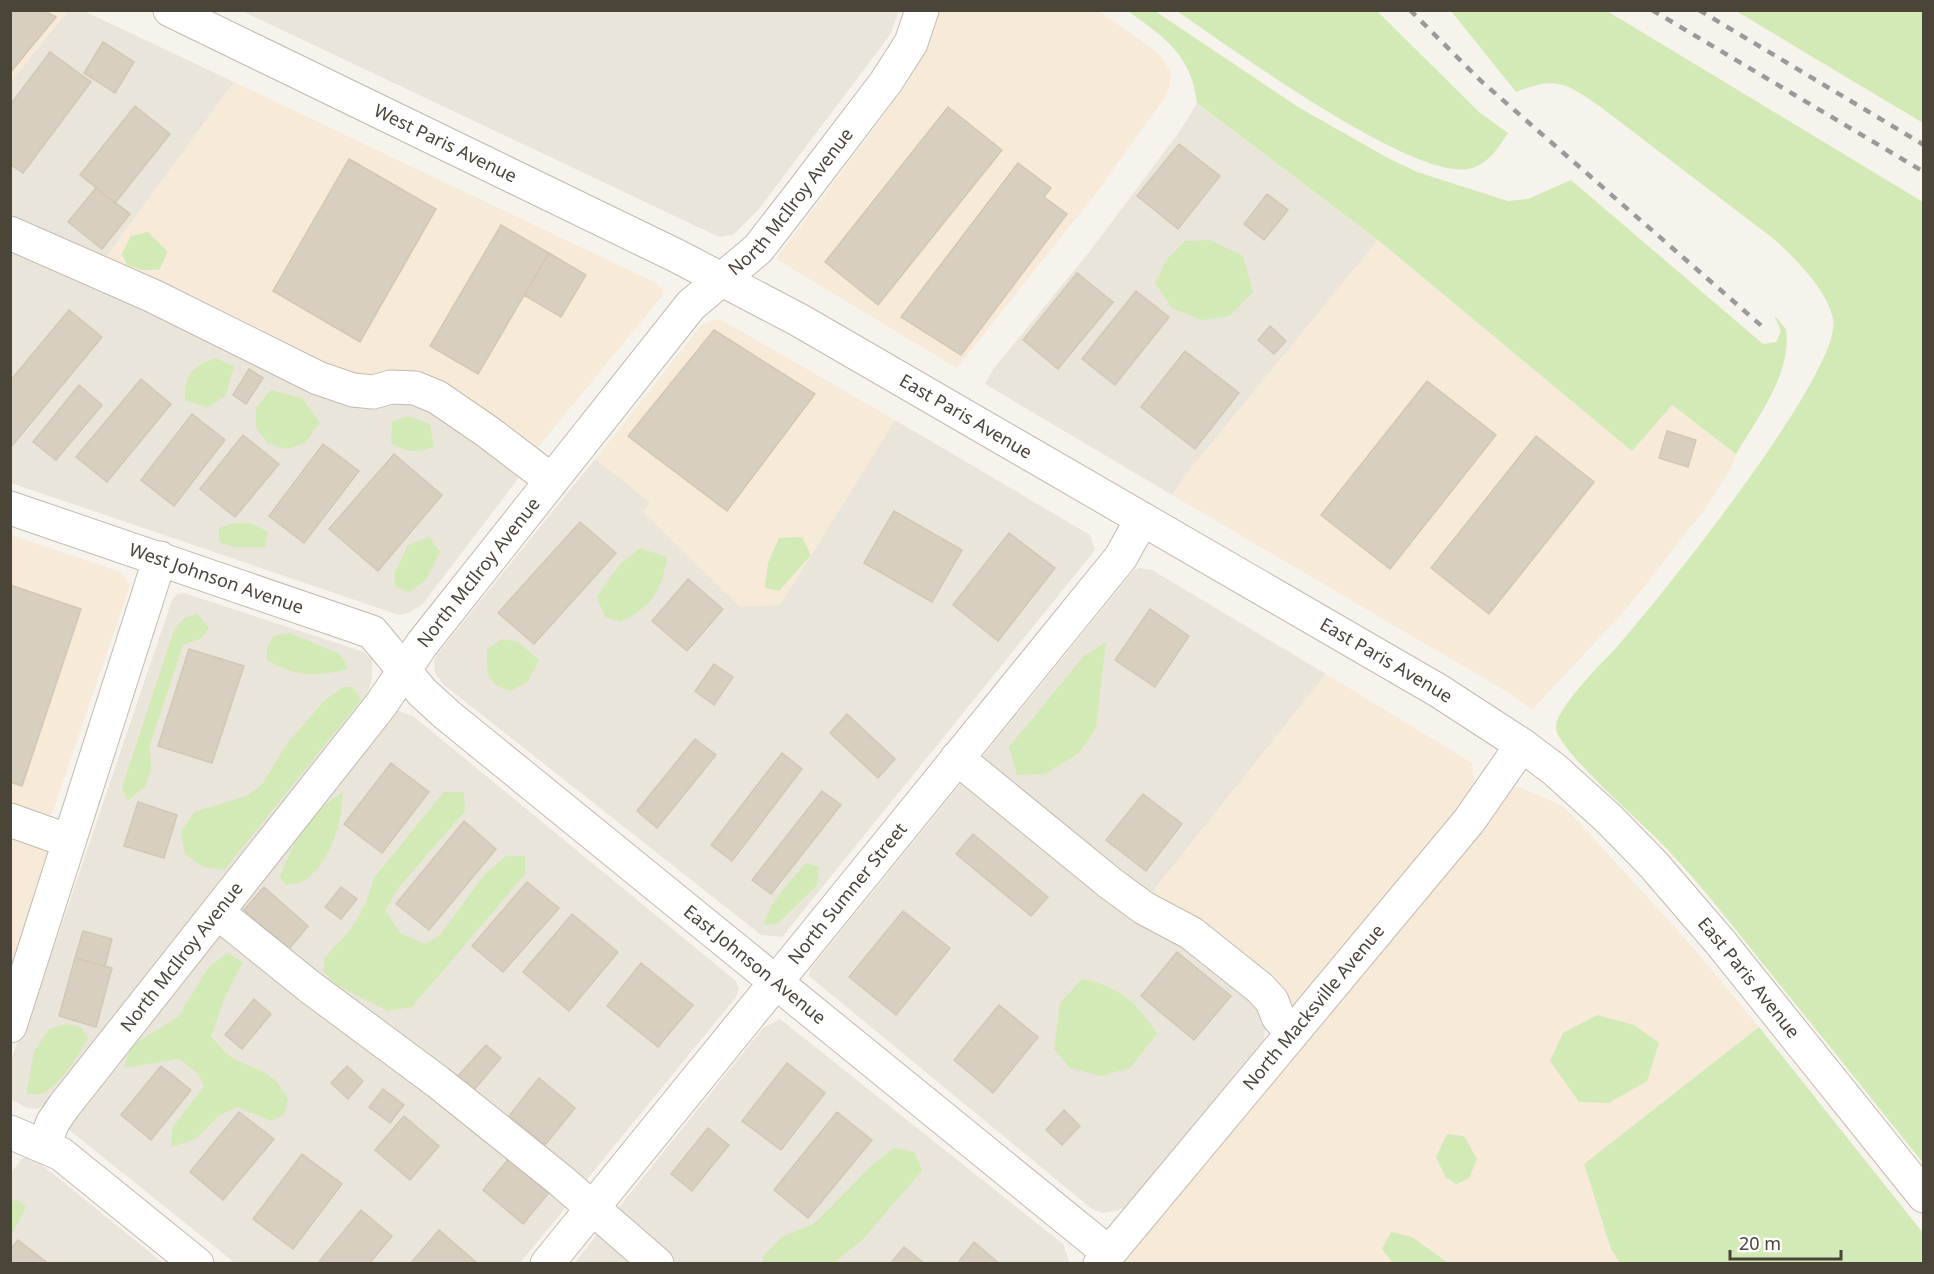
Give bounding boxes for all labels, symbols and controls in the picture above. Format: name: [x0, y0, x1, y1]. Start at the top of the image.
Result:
street label: West Paris Avenue: [370, 98, 521, 188]
street label: North McIlroy Avenue: [723, 123, 858, 280]
street label: East Paris Avenue: [895, 368, 1037, 464]
street label: North McIlroy Avenue: [411, 492, 545, 652]
street label: West Johnson Avenue: [126, 537, 307, 619]
street label: East Paris Avenue: [1316, 612, 1458, 708]
street label: North Sumner Street: [782, 817, 912, 969]
street label: North McIlroy Avenue: [114, 876, 248, 1036]
street label: East Johnson Avenue: [679, 899, 831, 1029]
street label: East Paris Avenue: [1693, 912, 1806, 1043]
street label: North Macksville Avenue: [1237, 919, 1389, 1095]
scale bar: [1730, 1223, 1841, 1261]
text: 20 m: [1739, 1231, 1781, 1255]

